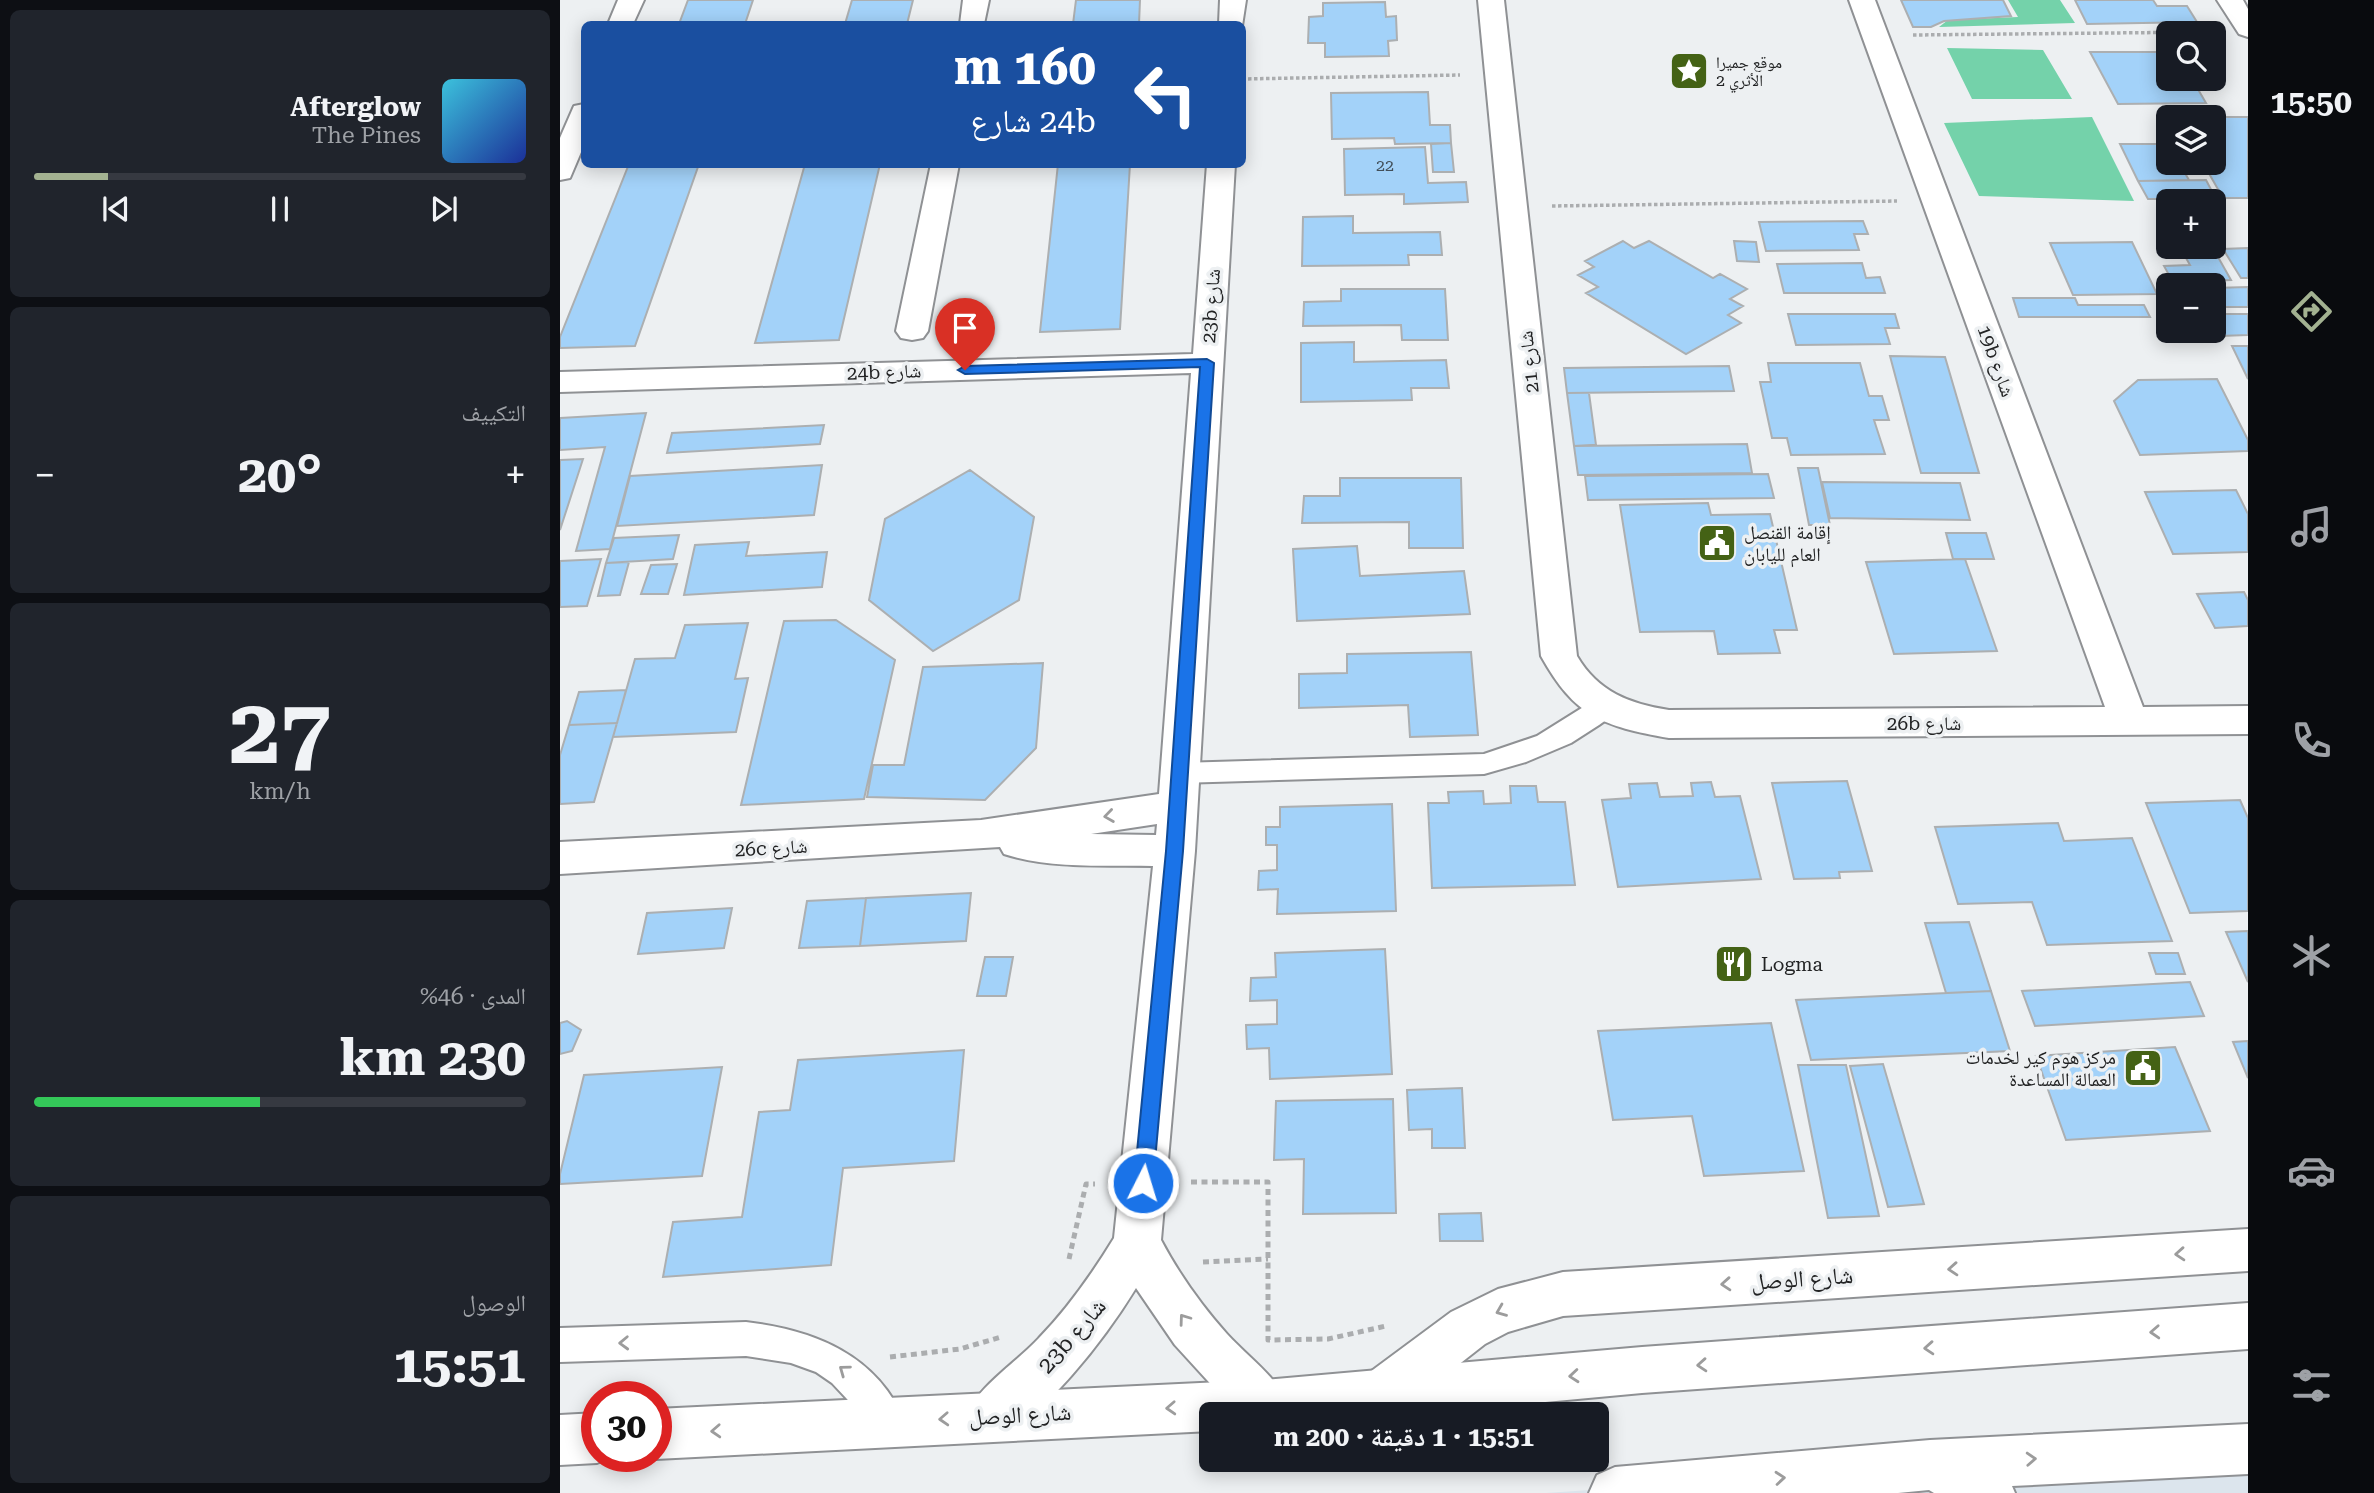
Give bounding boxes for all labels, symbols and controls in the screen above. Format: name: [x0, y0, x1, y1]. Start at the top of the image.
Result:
map controls: [2156, 21, 2226, 343]
button: search: [2156, 21, 2226, 91]
text: 160 m: [954, 39, 1096, 96]
icon: left: [1120, 49, 1211, 140]
place icon: موقع جميرا 2 الأثري: [1668, 50, 1710, 92]
place label: موقع جميرا 2 الأثري: [1716, 53, 1782, 93]
text: 15:50: [2270, 83, 2352, 121]
text: Afterglow: [290, 92, 421, 122]
text: 24b شارع: [971, 102, 1096, 140]
button: layers: [2156, 105, 2226, 175]
text: The Pines: [312, 122, 421, 149]
house number: 22: [1376, 156, 1394, 175]
button: +: [2156, 189, 2226, 259]
icon: previous: [97, 190, 135, 228]
icon: pause: [261, 190, 299, 228]
icon: next: [425, 190, 463, 228]
street label: 23b شارع: [1197, 268, 1225, 344]
button: −: [2156, 273, 2226, 343]
icon: directions: [2287, 287, 2336, 336]
pin: [935, 298, 995, 370]
icon: arrive: [946, 309, 984, 347]
street label: 19b شارع: [1972, 322, 2020, 400]
street label: شارع 21: [1514, 330, 1544, 394]
street label: 24b شارع: [846, 359, 922, 385]
text: التكييف: [461, 400, 526, 427]
text: 20°: [238, 444, 322, 505]
text: −: [34, 453, 55, 497]
text: +: [505, 453, 526, 497]
icon: music: [2287, 502, 2336, 551]
place label: إقامة القنصل العام لليابان: [1744, 521, 1831, 568]
public building icon: إقامة القنصل العام لليابان: [1696, 522, 1738, 564]
text: 27: [229, 679, 331, 785]
street label: 26b شارع: [1887, 712, 1961, 735]
icon: phone: [2287, 716, 2336, 765]
text: km/h: [249, 778, 311, 805]
one-way arrow: [1103, 808, 1115, 823]
street label: 26c شارع: [734, 835, 808, 861]
icon: climate: [2287, 931, 2336, 980]
restaurant icon: Logma: [1713, 943, 1755, 985]
place label: Logma: [1761, 953, 1824, 976]
text: المدى · 46%: [420, 983, 526, 1010]
text: 230 km: [339, 1027, 526, 1088]
place label: مركز هوم كير لخدمات العمالة المساعدة: [1966, 1046, 2116, 1091]
public building icon: مركز هوم كير لخدمات العمالة المساعدة: [2122, 1047, 2164, 1089]
position arrow: [1106, 1146, 1180, 1220]
icon: car: [2287, 1146, 2336, 1195]
one-way arrow: [2174, 1247, 2185, 1262]
one-way arrow: [1947, 1261, 1958, 1276]
street label: شارع الوصل: [1750, 1262, 1854, 1297]
one-way arrow: [1720, 1276, 1731, 1291]
text: الوصول: [462, 1290, 526, 1317]
street label: 23b شارع: [1032, 1293, 1113, 1380]
one-way arrow: [1496, 1303, 1508, 1317]
one-way arrow: [1179, 1314, 1192, 1327]
one-way arrow: [2150, 1324, 2161, 1339]
text: 15:51: [393, 1334, 526, 1395]
one-way arrow: [618, 1335, 629, 1350]
one-way arrow: [1923, 1340, 1934, 1355]
one-way arrow: [1696, 1357, 1707, 1372]
icon: filters: [2287, 1361, 2336, 1410]
one-way arrow: [839, 1366, 852, 1378]
one-way arrow: [1568, 1368, 1579, 1383]
speed limit sign: 30: [581, 1381, 672, 1472]
street label: شارع الوصل: [968, 1399, 1072, 1432]
one-way arrow: [1165, 1401, 1176, 1416]
one-way arrow: [938, 1411, 949, 1426]
text: 15:51 · 1 دقيقة · 200 m: [1274, 1422, 1534, 1452]
one-way arrow: [711, 1423, 722, 1438]
one-way arrow: [2026, 1452, 2037, 1467]
one-way arrow: [1775, 1471, 1786, 1486]

